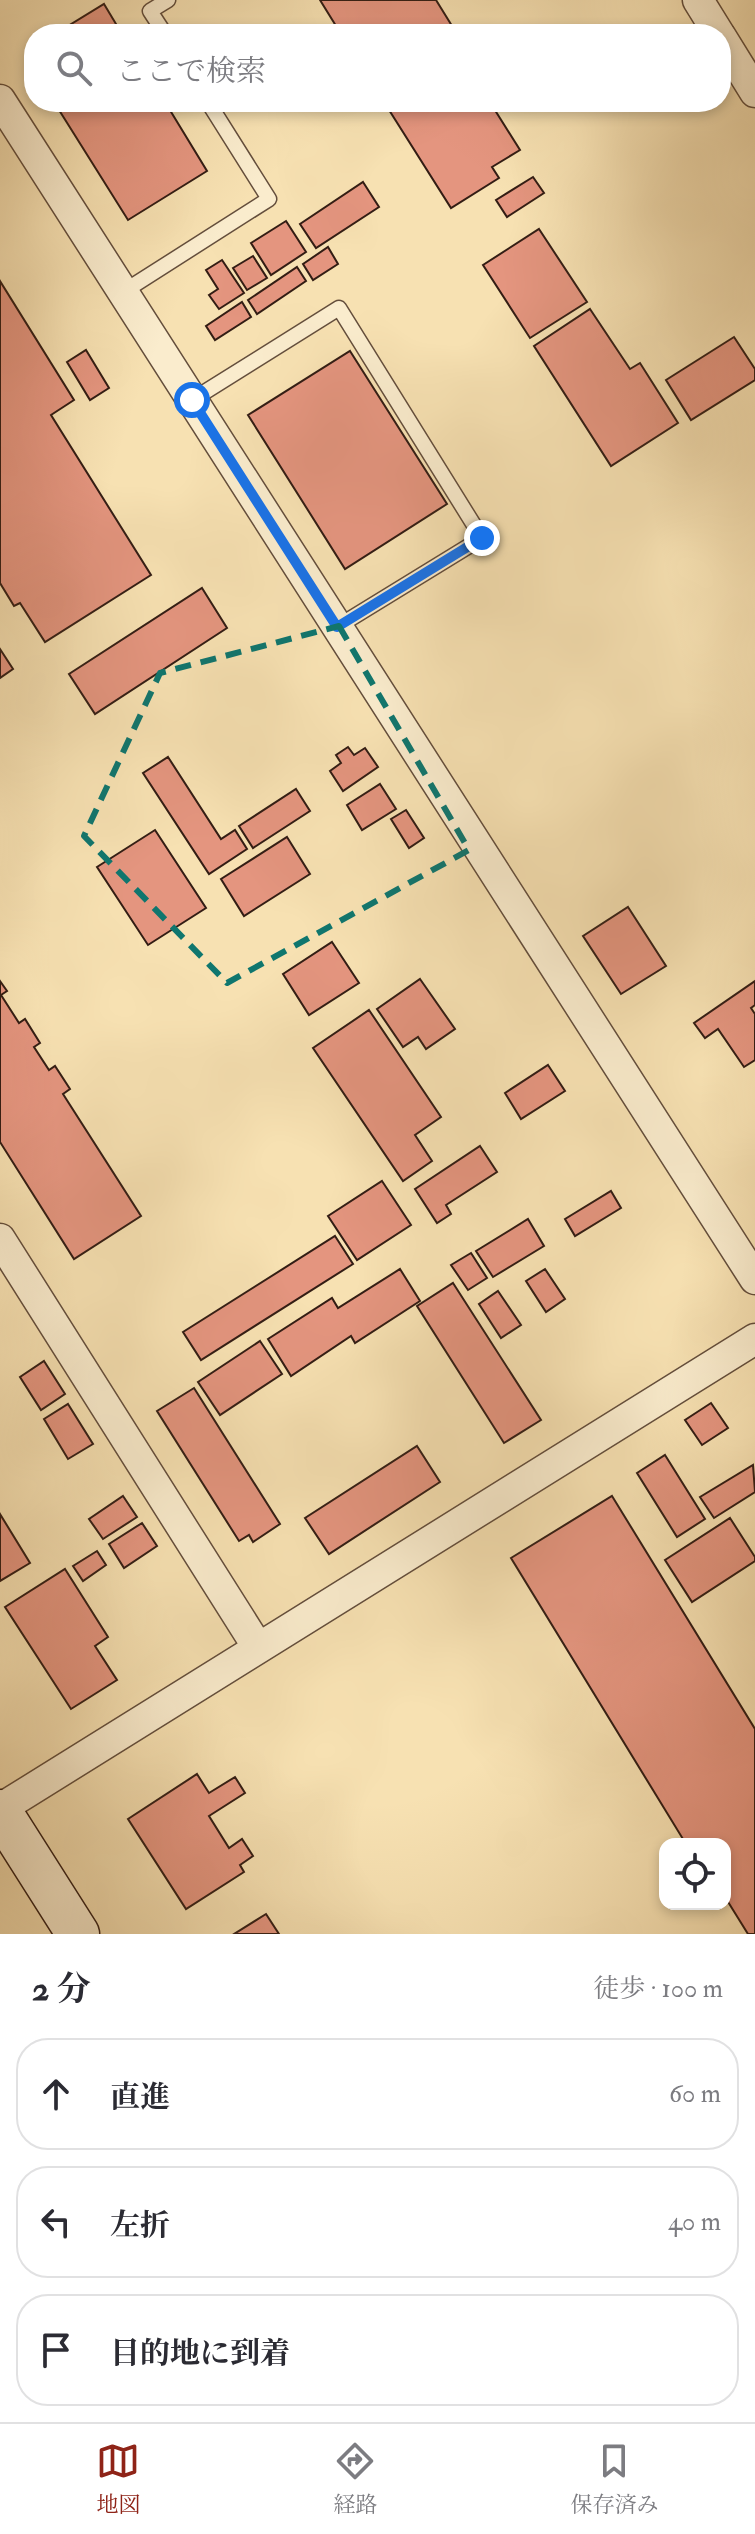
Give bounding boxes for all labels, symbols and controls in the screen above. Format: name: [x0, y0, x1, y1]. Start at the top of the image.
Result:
search box: [24, 24, 731, 112]
icon: search: [52, 46, 96, 90]
text: ここで検索: [116, 53, 266, 90]
route start: [174, 382, 210, 418]
route end: [464, 520, 500, 556]
map controls: [659, 1838, 731, 1910]
button: locate: [659, 1838, 731, 1910]
text: 2 分: [32, 1968, 90, 2011]
text: 徒歩 · 100 m: [594, 1973, 723, 2005]
icon: ahead: [34, 2072, 78, 2116]
text: 60 m: [669, 2078, 721, 2110]
text: 直進: [110, 2079, 170, 2116]
icon: left: [34, 2200, 78, 2244]
text: 40 m: [668, 2206, 721, 2238]
text: 左折: [110, 2207, 170, 2244]
icon: arrive: [34, 2328, 78, 2372]
text: 目的地に到着: [110, 2335, 290, 2372]
tab: 地図: [96, 2439, 141, 2519]
tab: 経路: [333, 2439, 378, 2519]
tab: 保存済み: [570, 2439, 659, 2519]

